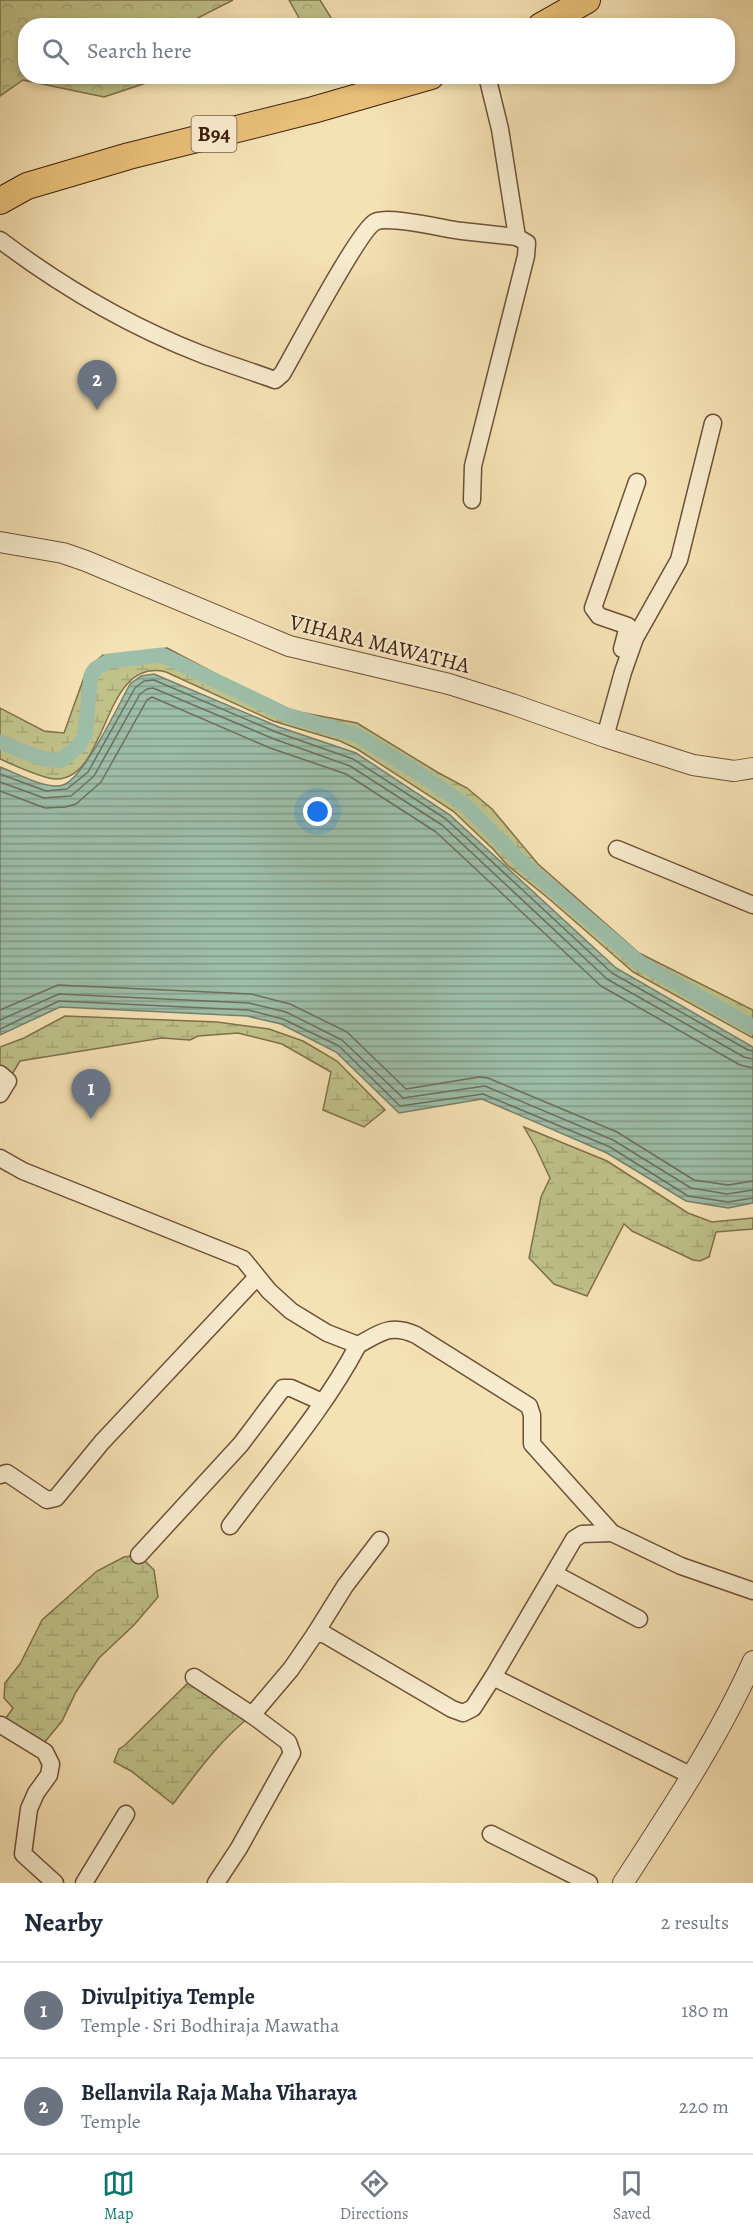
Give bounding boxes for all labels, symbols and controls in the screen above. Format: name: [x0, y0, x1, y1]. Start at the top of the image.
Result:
search box: [18, 18, 735, 84]
icon: search: [39, 35, 72, 68]
text: Search here: [87, 36, 192, 66]
road number: B94: [192, 116, 236, 152]
pin: 2: [78, 360, 116, 410]
street label: VIHARA MAWATHA: [285, 607, 474, 681]
your location: [303, 797, 332, 826]
pin: 1: [72, 1070, 110, 1119]
text: Nearby: [24, 1905, 103, 1940]
text: 2 results: [661, 1909, 729, 1936]
text: Divulpitiya Temple: [81, 1982, 255, 2012]
text: 1: [40, 1997, 47, 2024]
text: 180 m: [681, 1997, 729, 2024]
text: Temple · Sri Bodhiraja Mawatha: [81, 2012, 339, 2039]
text: Bellanvila Raja Maha Viharaya: [81, 2078, 357, 2108]
text: 2: [39, 2093, 48, 2120]
text: 220 m: [679, 2093, 729, 2120]
text: Temple: [81, 2108, 141, 2135]
tab: Map: [102, 2167, 135, 2225]
tab: Directions: [340, 2167, 408, 2225]
tab: Saved: [613, 2167, 651, 2225]

